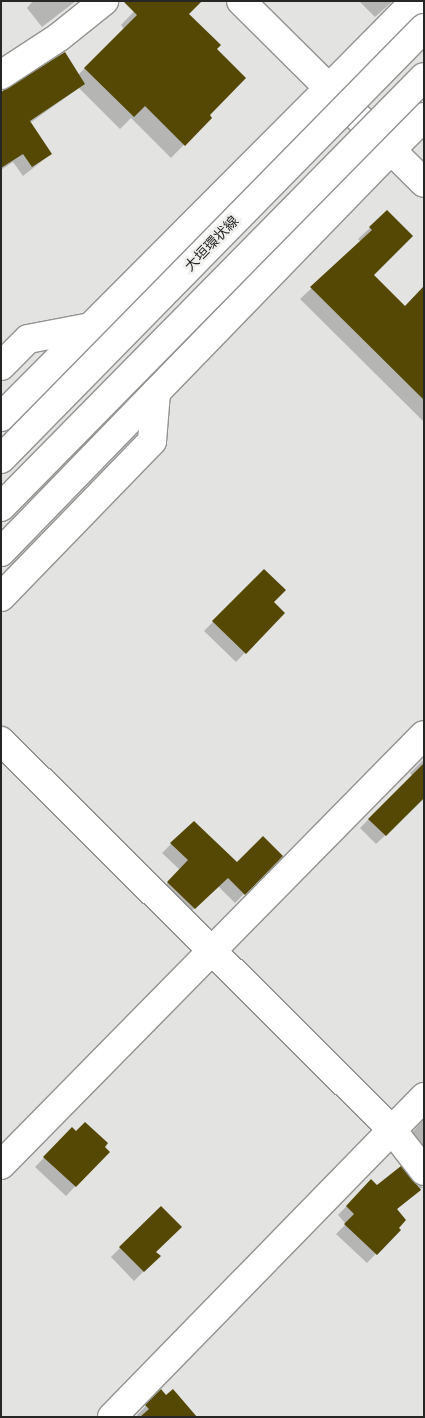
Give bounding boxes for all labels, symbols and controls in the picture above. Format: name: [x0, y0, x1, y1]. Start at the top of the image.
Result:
street label: 大垣環状線: [182, 213, 242, 275]

